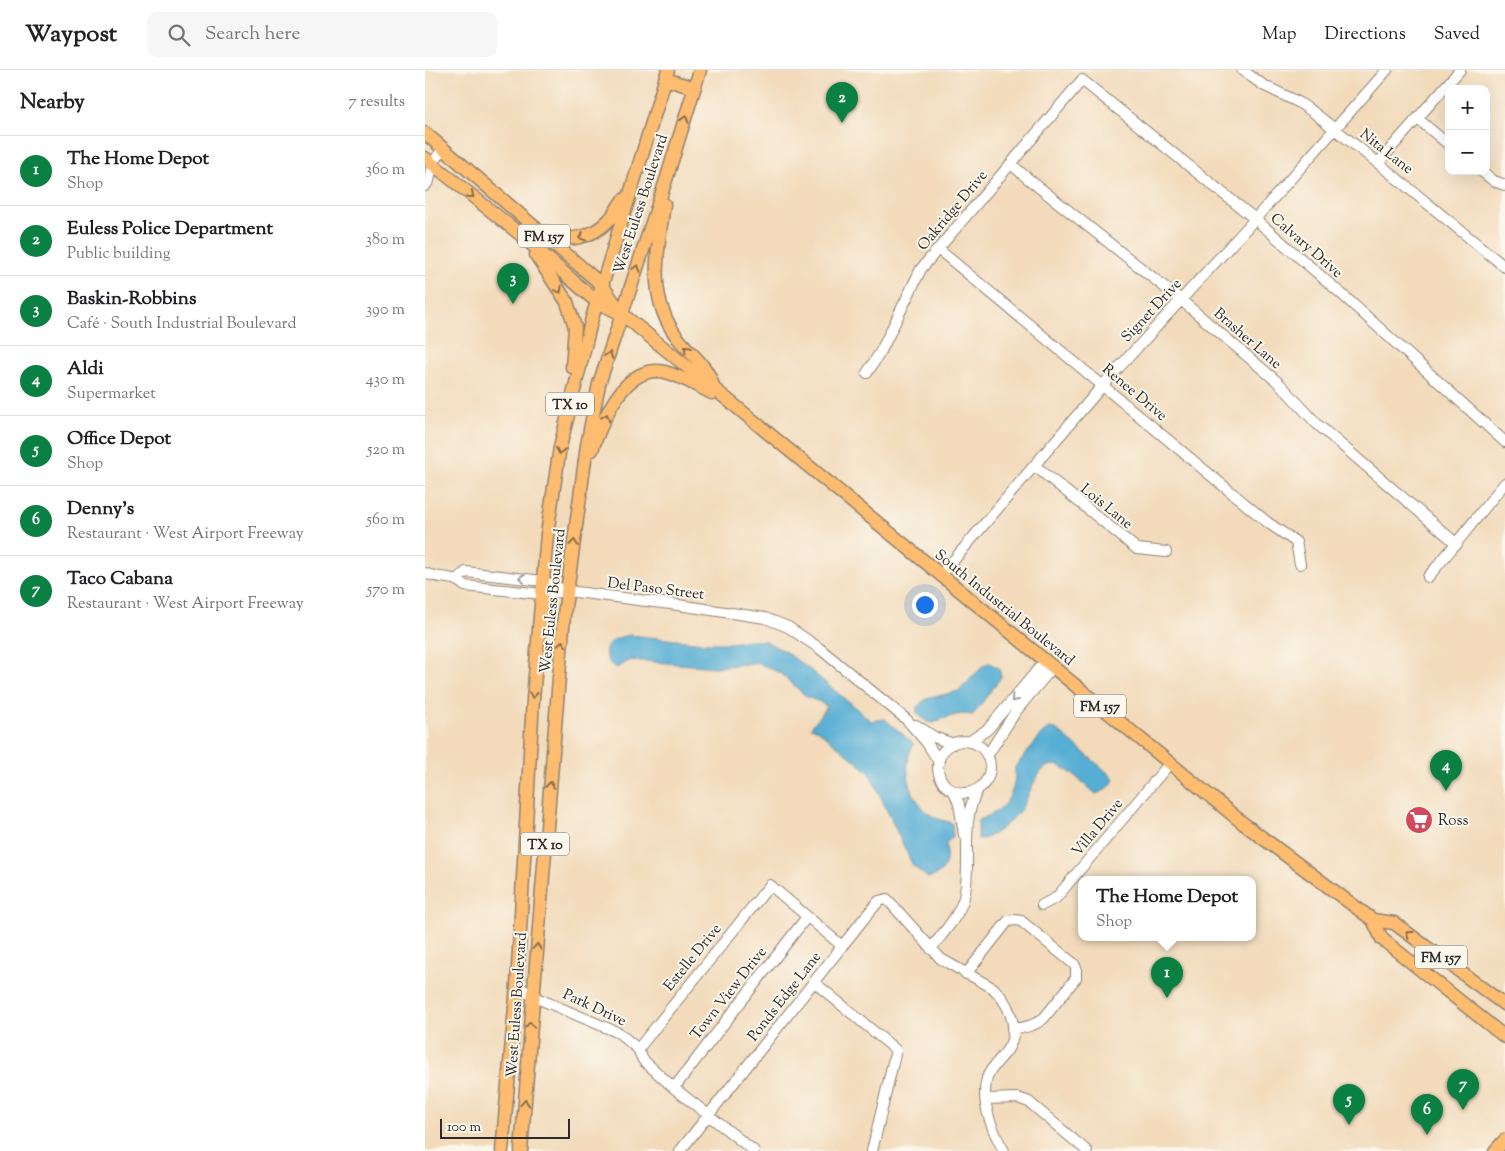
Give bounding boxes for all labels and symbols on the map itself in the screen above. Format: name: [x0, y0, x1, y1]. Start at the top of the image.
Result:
pin: 2: [826, 82, 858, 123]
one-way arrow: [679, 115, 689, 123]
street label: Nita Lane: [1355, 125, 1417, 180]
street label: West Euless Boulevard: [609, 131, 674, 277]
street label: Oakridge Drive: [913, 166, 993, 256]
one-way arrow: [465, 189, 474, 198]
street label: Calvary Drive: [1265, 209, 1347, 284]
road number: FM 157: [518, 224, 570, 248]
one-way arrow: [578, 231, 587, 241]
pin: 3: [497, 263, 529, 304]
one-way arrow: [631, 264, 641, 272]
street label: Signet Drive: [1117, 274, 1187, 348]
one-way arrow: [553, 284, 563, 293]
street label: Brasher Lane: [1208, 304, 1286, 375]
one-way arrow: [684, 345, 693, 354]
one-way arrow: [603, 351, 613, 359]
street label: Renee Drive: [1097, 360, 1171, 427]
road number: TX 10: [546, 392, 594, 416]
one-way arrow: [599, 413, 610, 422]
one-way arrow: [555, 447, 565, 455]
street label: Lois Lane: [1075, 479, 1137, 535]
street label: West Euless Boulevard: [535, 527, 572, 675]
one-way arrow: [568, 539, 579, 547]
street label: South Industrial Boulevard: [930, 545, 1079, 672]
one-way arrow: [517, 573, 525, 584]
street label: Del Paso Street: [606, 573, 705, 606]
your location: [912, 592, 938, 618]
one-way arrow: [556, 640, 567, 648]
one-way arrow: [528, 691, 539, 699]
one-way arrow: [1011, 693, 1020, 702]
road number: FM 157: [1074, 694, 1126, 718]
pin: 4: [1430, 750, 1462, 791]
one-way arrow: [544, 781, 555, 789]
street label: Villa Drive: [1068, 794, 1129, 862]
supermarket icon: Ross: [1404, 805, 1434, 835]
place label: Ross: [1438, 811, 1468, 832]
road number: TX 10: [521, 832, 569, 856]
street label: Estelle Drive: [659, 920, 727, 996]
street label: West Euless Boulevard: [502, 931, 533, 1079]
one-way arrow: [1405, 931, 1415, 940]
one-way arrow: [531, 943, 542, 951]
street label: Town View Drive: [686, 943, 772, 1045]
road number: FM 157: [1415, 946, 1467, 969]
street label: Ponds Edge Lane: [743, 948, 827, 1046]
pin: 1: [1151, 957, 1183, 998]
street label: Park Drive: [559, 984, 630, 1032]
one-way arrow: [525, 1021, 536, 1029]
pin: 7: [1447, 1069, 1479, 1110]
pin: 5: [1333, 1084, 1365, 1125]
pin: 6: [1411, 1094, 1443, 1135]
one-way arrow: [519, 1099, 530, 1107]
scale bar: [440, 1116, 570, 1139]

